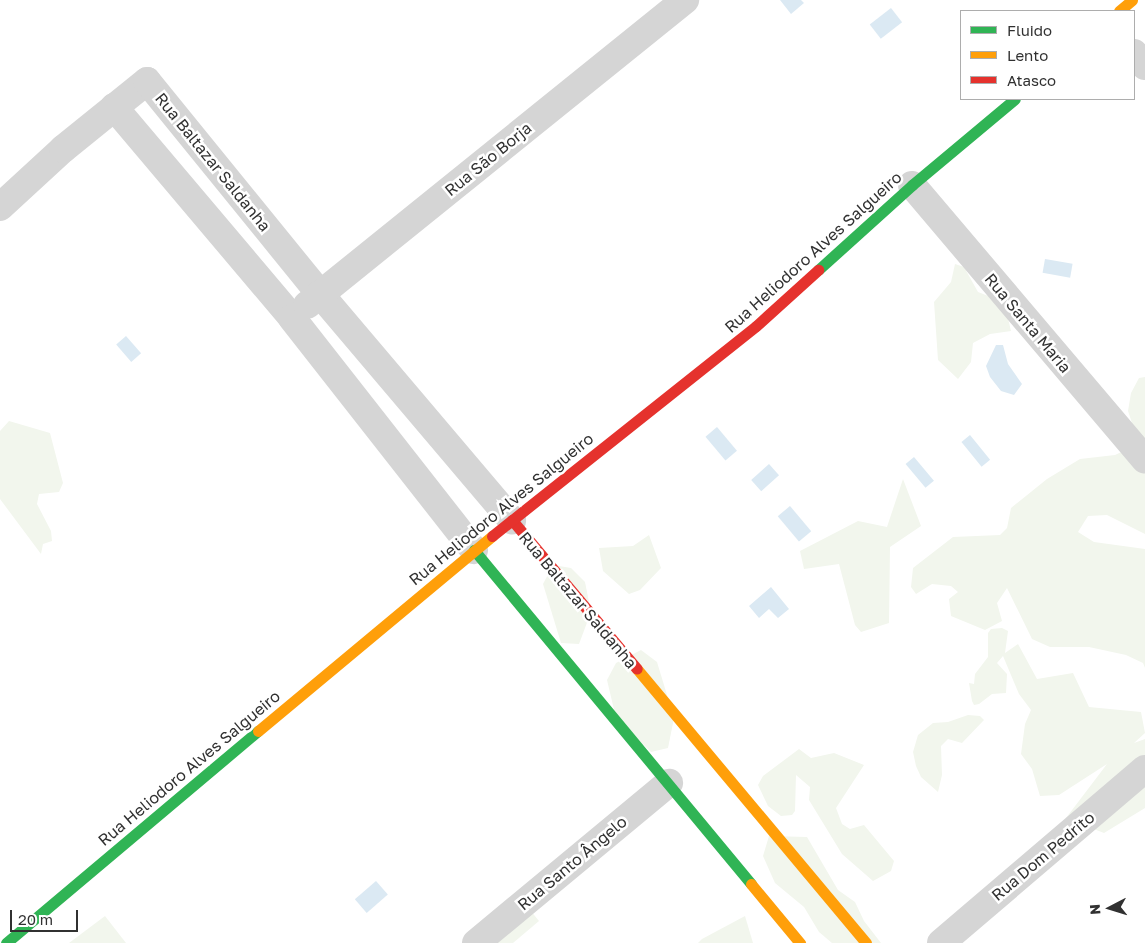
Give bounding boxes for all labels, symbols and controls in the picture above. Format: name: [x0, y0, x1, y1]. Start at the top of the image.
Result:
legend: [960, 10, 1135, 100]
text: Fluido: [1007, 21, 1052, 39]
text: Lento: [1007, 46, 1048, 64]
text: Atasco: [1007, 71, 1056, 89]
street label: Rua Baltazar Saldanha: [151, 89, 275, 235]
street label: Rua São Borja: [441, 118, 535, 200]
street label: Rua Heliodoro Alves Salgueiro: [721, 167, 905, 337]
street label: Rua Santa Maria: [981, 269, 1075, 377]
street label: Rua Heliodoro Alves Salgueiro: [405, 429, 597, 589]
street label: Rua Baltazar Saldanha: [515, 528, 641, 672]
street label: Rua Heliodoro Alves Salgueiro: [94, 686, 284, 850]
street label: Rua Dom Pedrito: [988, 807, 1098, 905]
street label: Rua Santo Ângelo: [514, 812, 630, 914]
north arrow: [1085, 883, 1135, 933]
scale bar: [12, 900, 80, 932]
text: N: [1086, 903, 1103, 915]
text: 20 m: [18, 910, 53, 928]

